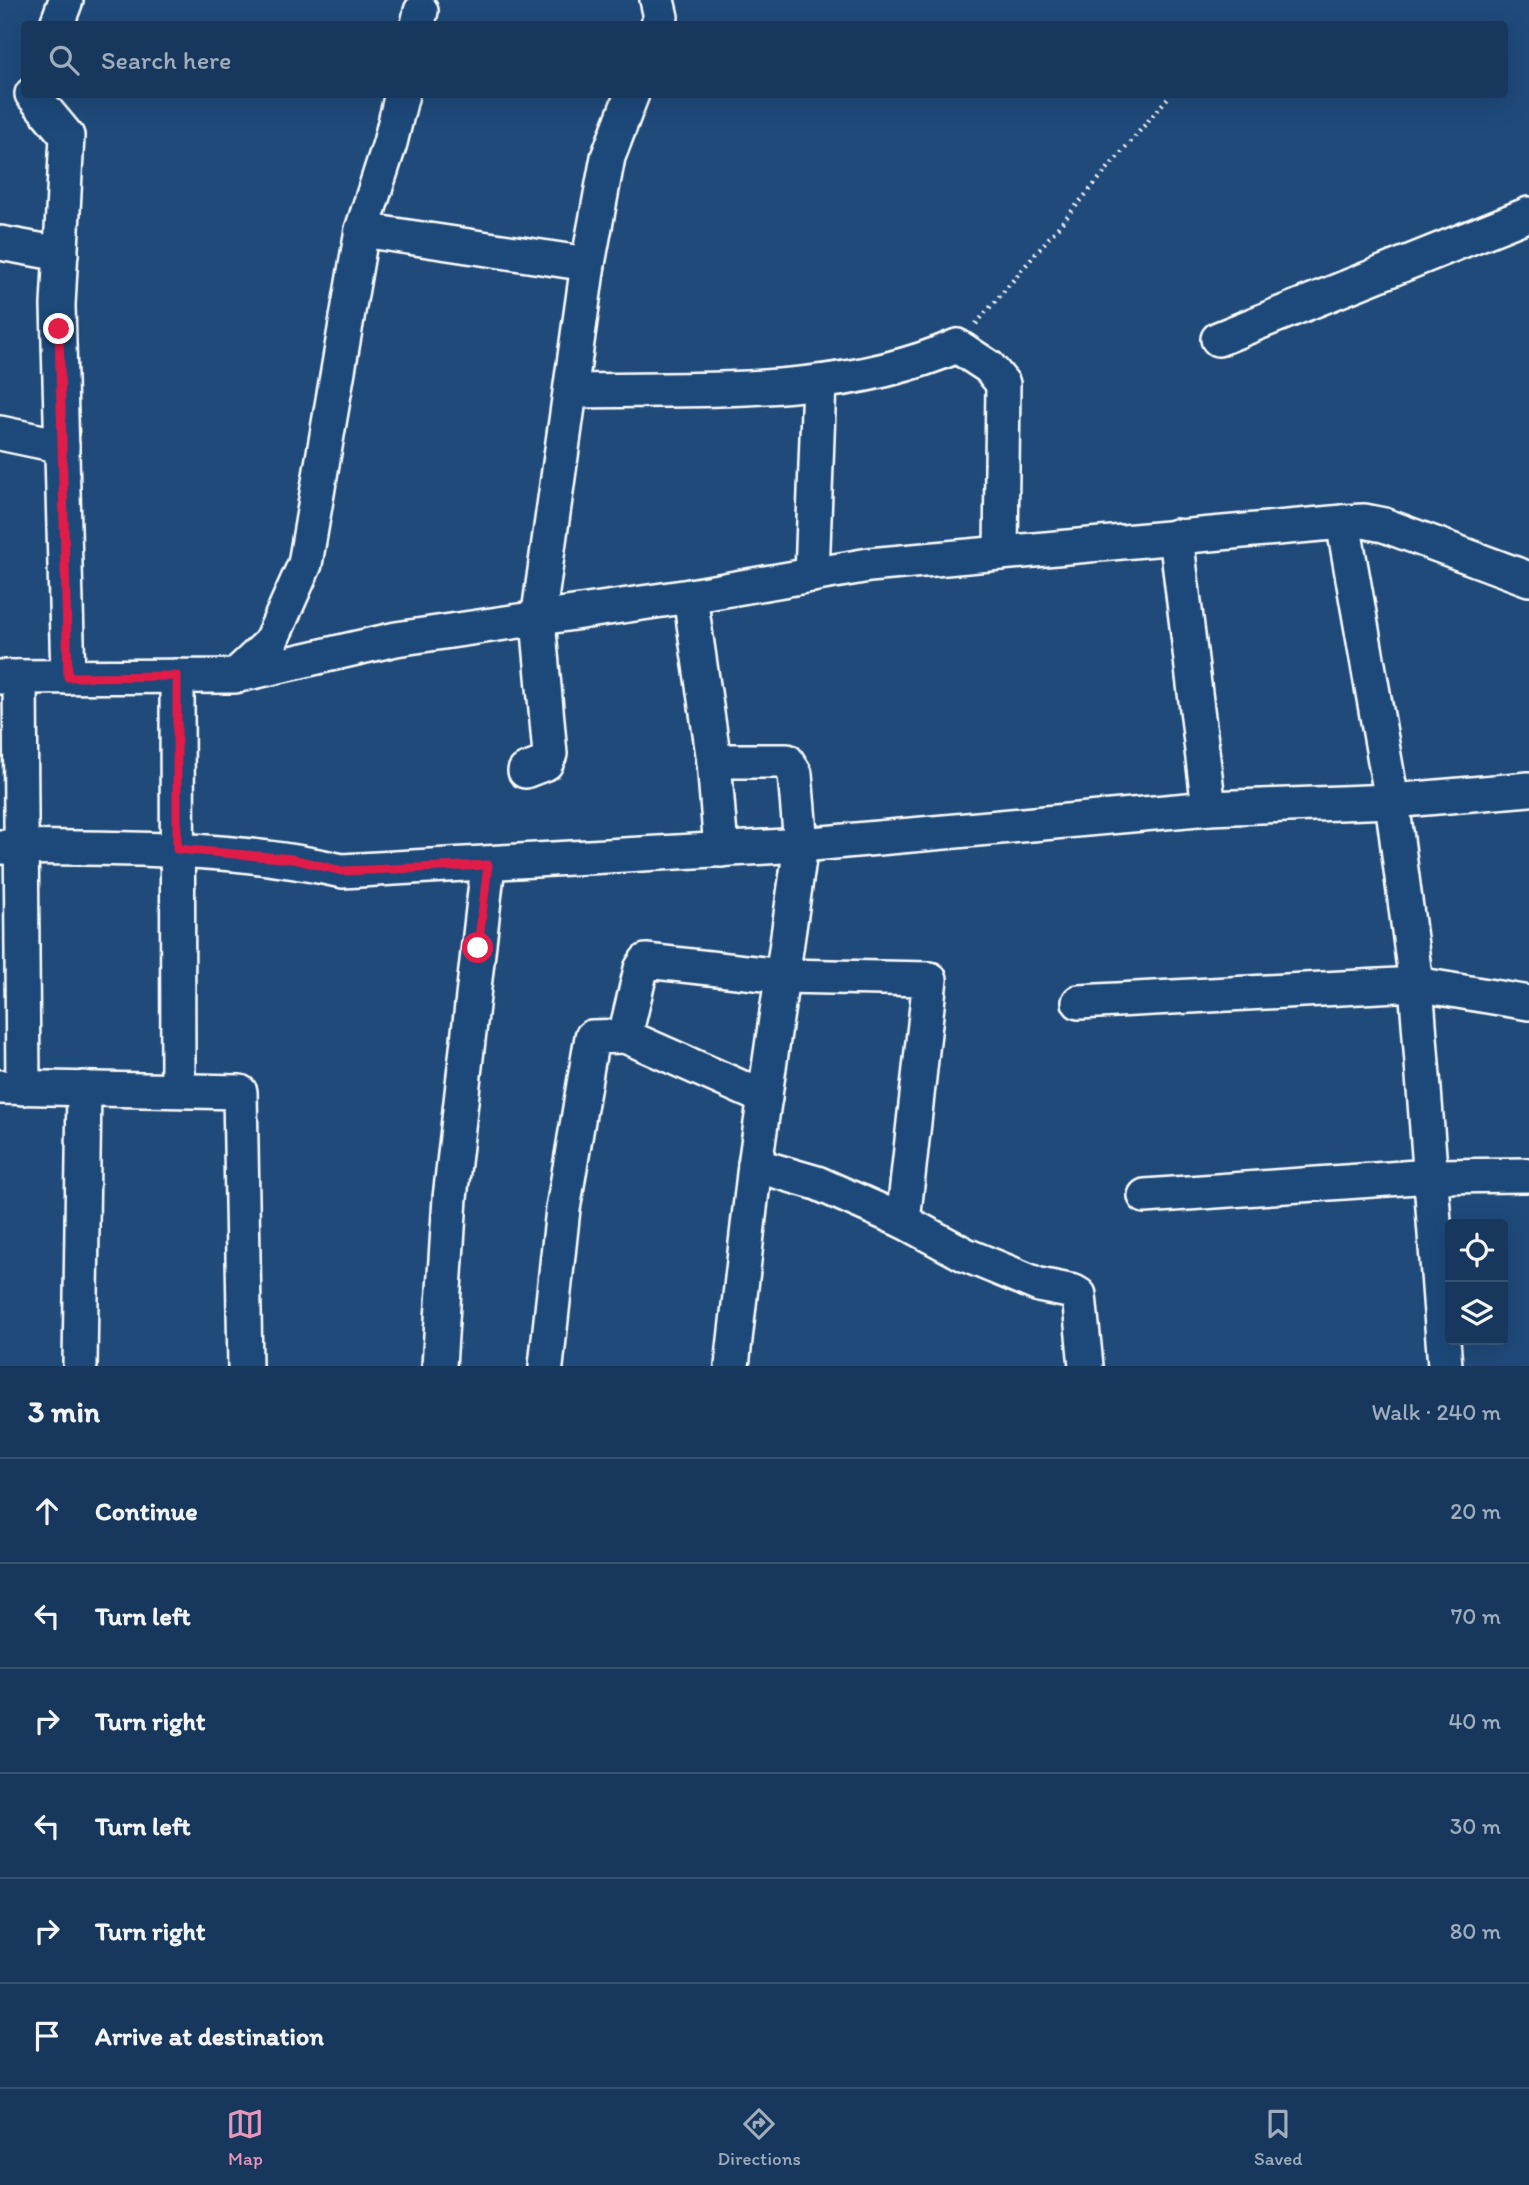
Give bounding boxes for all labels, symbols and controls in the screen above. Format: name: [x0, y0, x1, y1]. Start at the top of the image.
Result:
search box: [21, 21, 1508, 98]
icon: search: [45, 41, 83, 79]
text: Search here: [101, 44, 231, 76]
route end: [43, 313, 74, 344]
route start: [462, 932, 493, 963]
map controls: [1445, 1219, 1508, 1345]
button: locate: [1445, 1219, 1508, 1282]
button: layers: [1445, 1282, 1508, 1345]
text: 3 min: [28, 1393, 100, 1430]
text: Walk · 240 m: [1371, 1398, 1501, 1426]
icon: ahead: [28, 1492, 66, 1530]
text: Continue: [95, 1495, 198, 1527]
text: 20 m: [1450, 1497, 1501, 1525]
icon: left: [28, 1597, 66, 1635]
text: Turn left: [95, 1600, 191, 1632]
text: 70 m: [1451, 1602, 1501, 1630]
icon: right: [28, 1702, 66, 1740]
text: Turn right: [95, 1705, 206, 1737]
text: 40 m: [1448, 1707, 1501, 1735]
icon: left: [28, 1807, 66, 1845]
text: Turn left: [95, 1810, 191, 1842]
text: 30 m: [1450, 1812, 1501, 1840]
icon: right: [28, 1912, 66, 1950]
text: Turn right: [95, 1915, 206, 1947]
text: 80 m: [1450, 1917, 1501, 1945]
icon: arrive: [28, 2017, 66, 2055]
text: Arrive at destination: [95, 2020, 324, 2052]
tab: Map: [226, 2105, 264, 2170]
tab: Directions: [717, 2105, 801, 2170]
tab: Saved: [1254, 2105, 1302, 2170]

